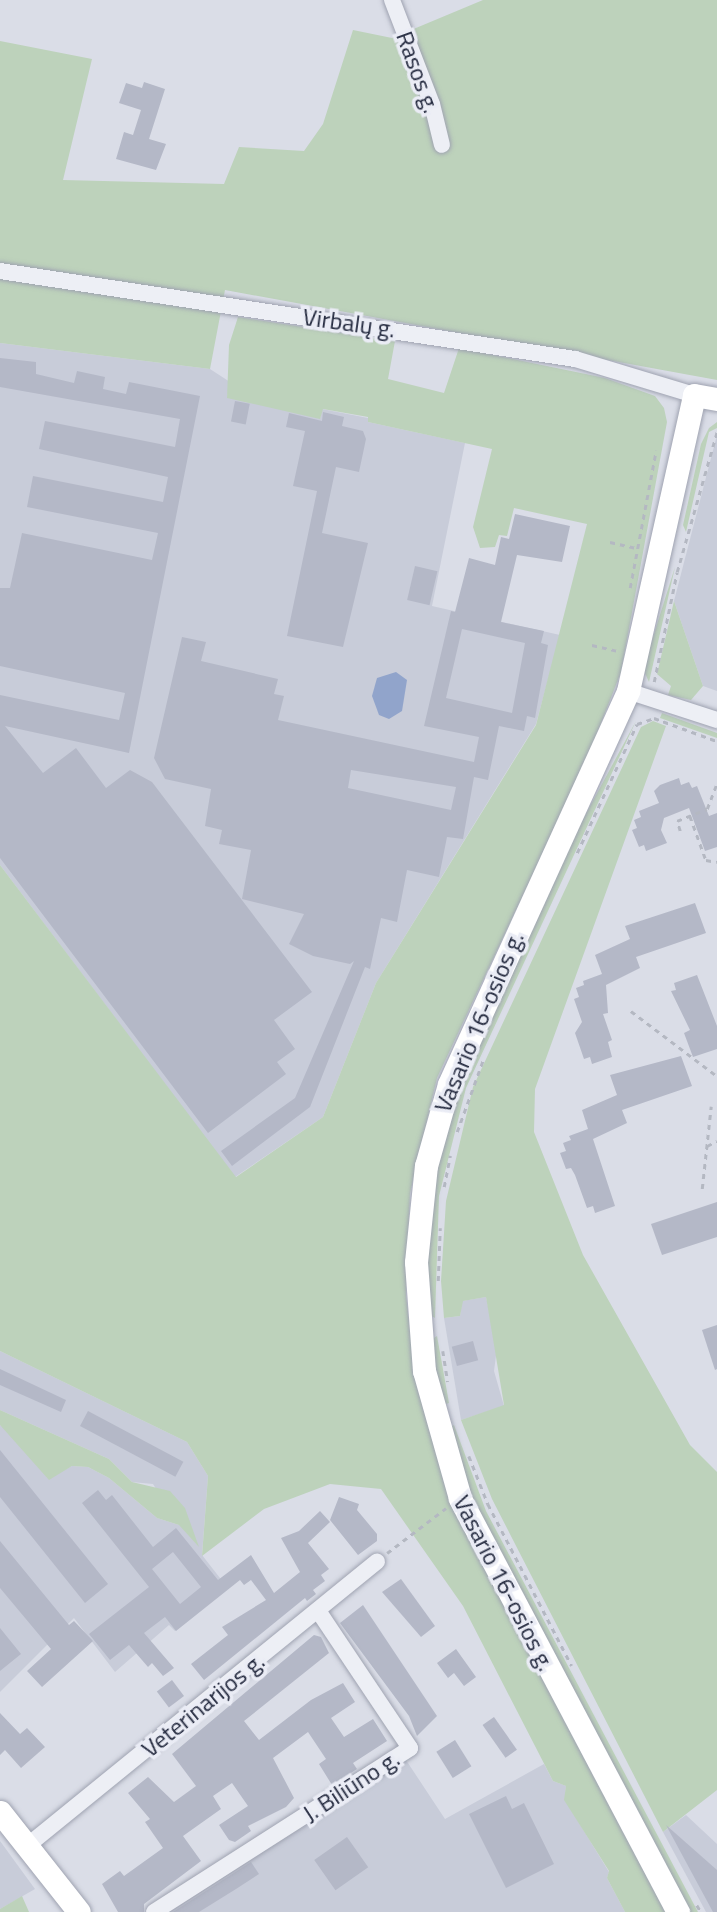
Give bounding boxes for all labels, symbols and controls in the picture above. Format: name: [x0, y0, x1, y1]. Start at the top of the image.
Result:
street label: Rasos g.: [390, 27, 446, 117]
street label: Virbalų g.: [301, 302, 397, 344]
street label: Vasario 16-osios g.: [428, 927, 530, 1117]
street label: Vasario 16-osios g.: [447, 1490, 561, 1676]
street label: Veterinarijos g.: [136, 1647, 270, 1763]
street label: J. Biliūno g.: [297, 1744, 405, 1828]

